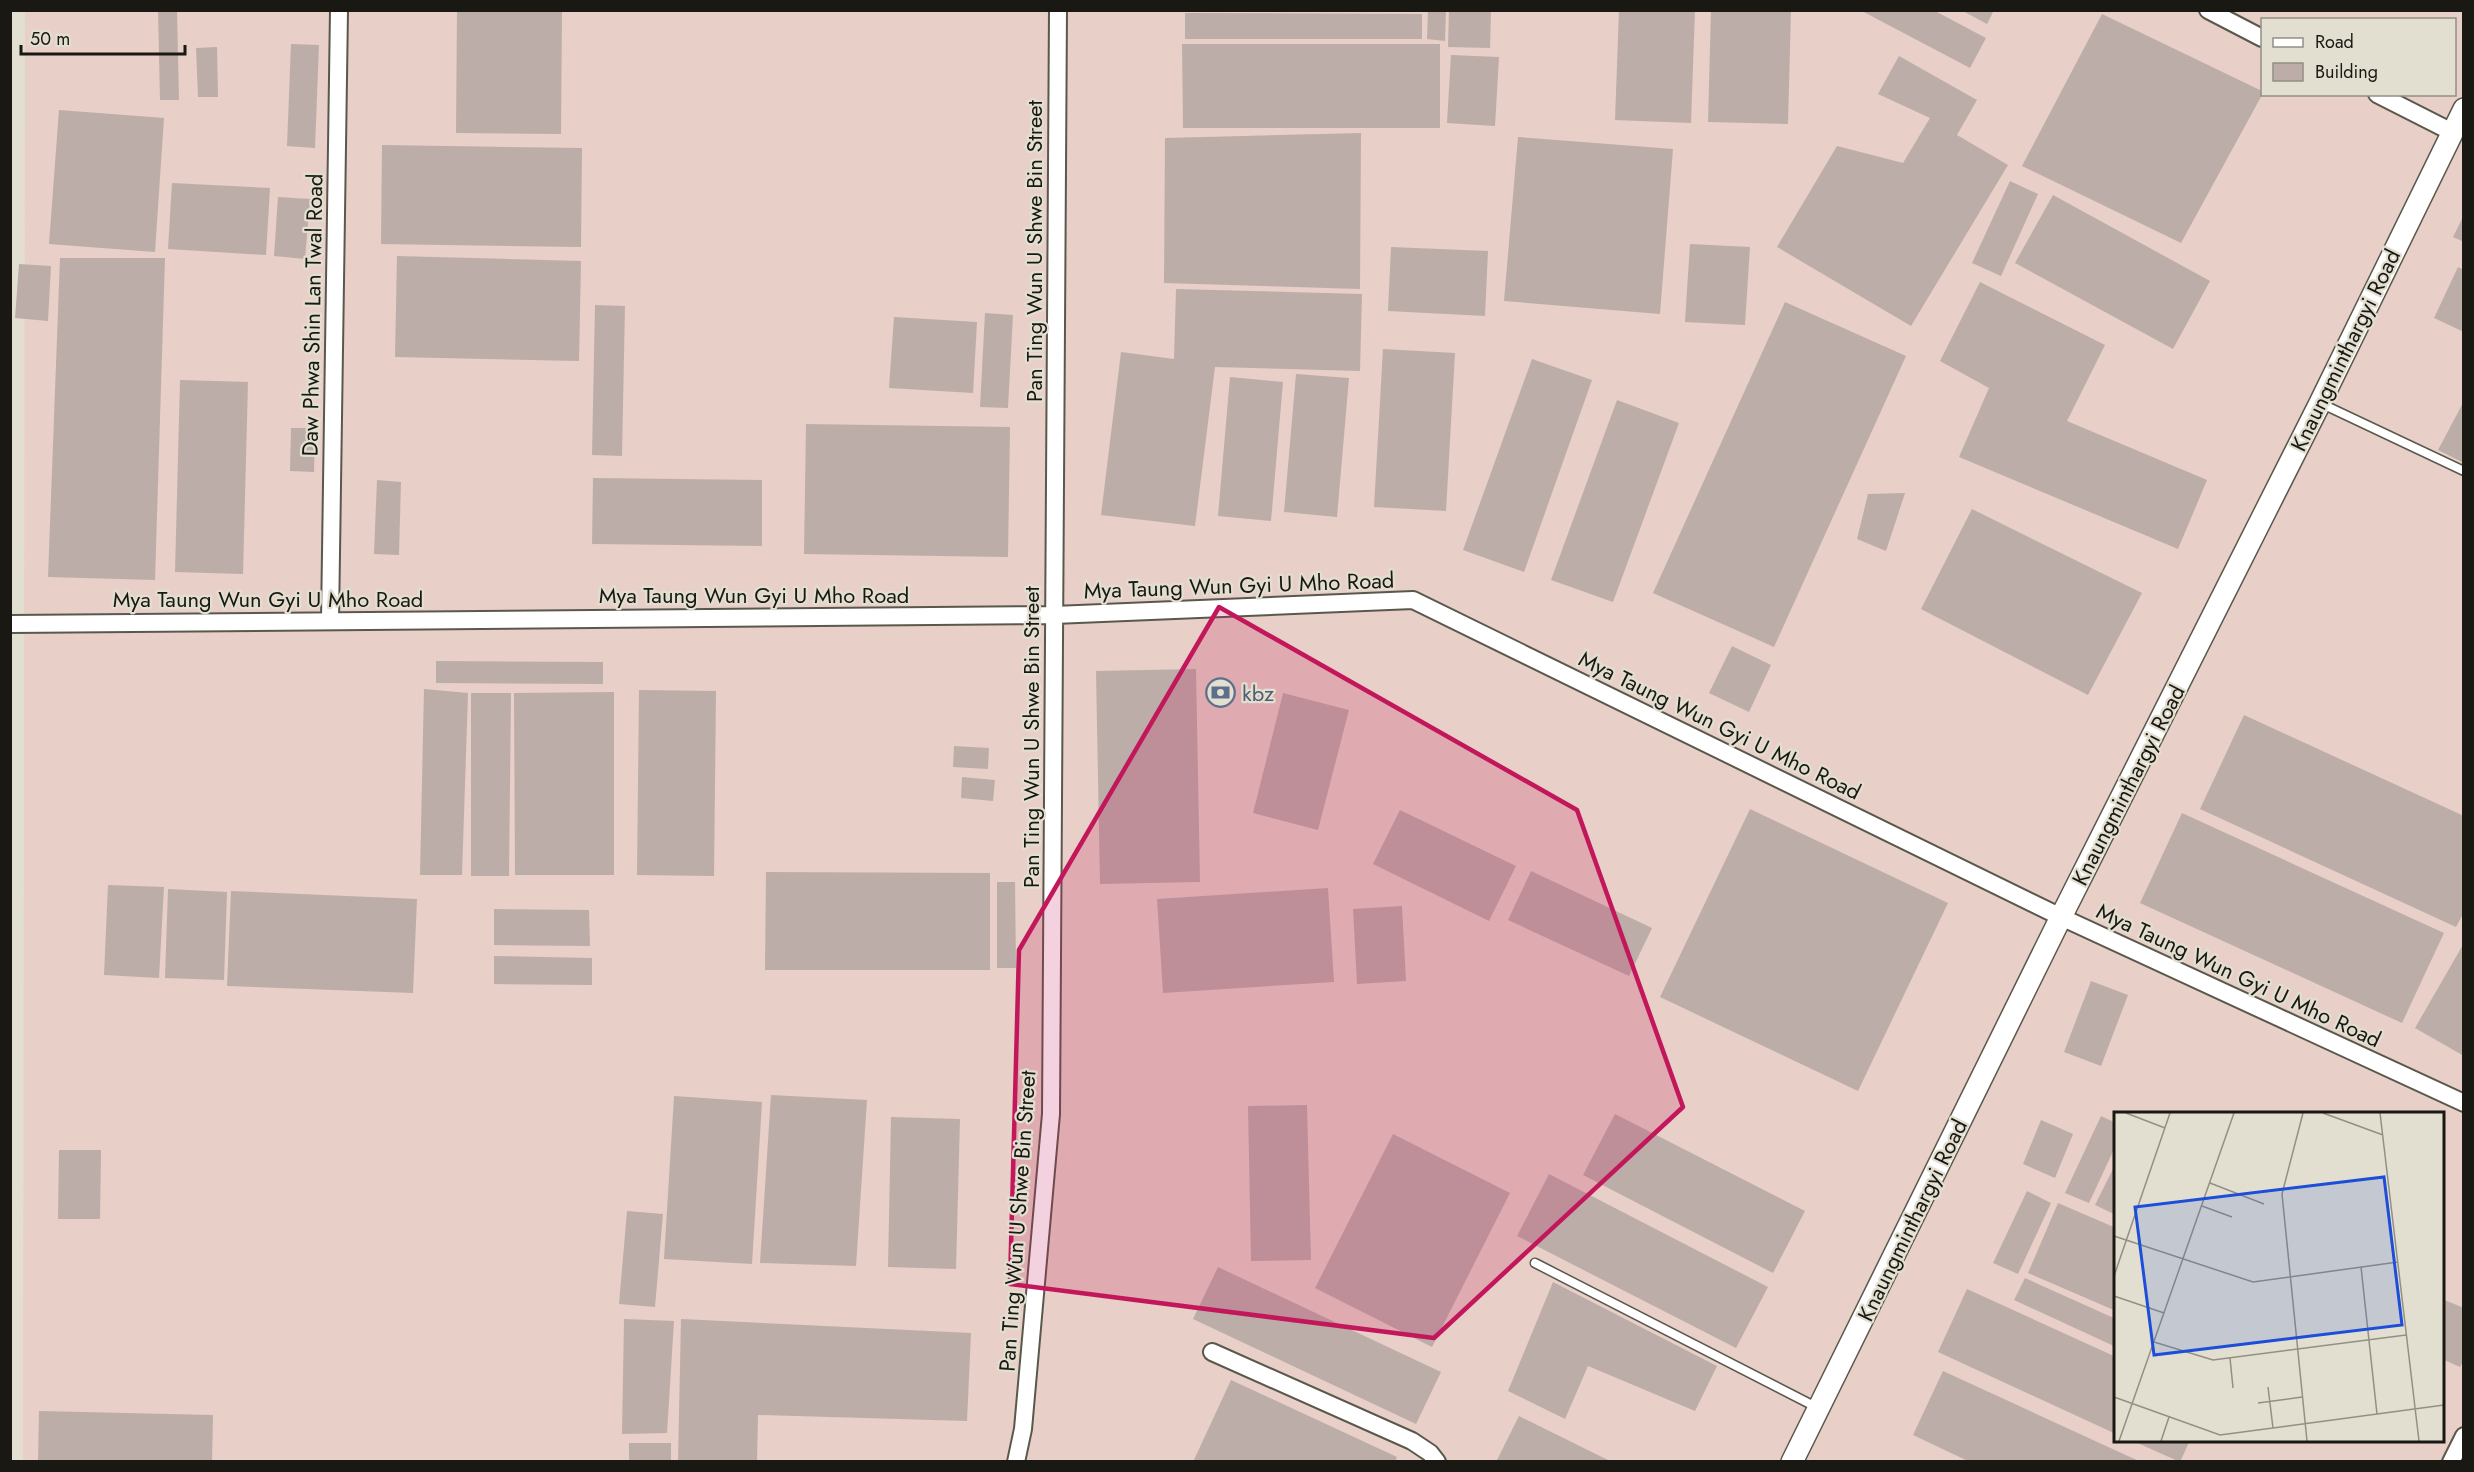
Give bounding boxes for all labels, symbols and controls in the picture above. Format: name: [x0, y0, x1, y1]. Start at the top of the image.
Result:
scale bar: [21, 18, 184, 56]
legend: [2261, 18, 2456, 96]
text: 50 m: [30, 26, 70, 52]
text: Road: [2315, 29, 2354, 55]
text: Building: [2315, 59, 2378, 85]
street label: Pan Ting Wun U Shwe Bin Street: [1018, 99, 1050, 402]
street label: Daw Phwa Shin Lan Twal Road: [294, 173, 330, 457]
street label: Knaungminthargyi Road: [2282, 244, 2408, 456]
street label: Mya Taung Wun Gyi U Mho Road: [1083, 564, 1395, 606]
street label: Mya Taung Wun Gyi U Mho Road: [599, 579, 909, 611]
street label: Mya Taung Wun Gyi U Mho Road: [113, 583, 423, 615]
street label: Pan Ting Wun U Shwe Bin Street: [1015, 585, 1047, 888]
street label: Mya Taung Wun Gyi U Mho Road: [1573, 643, 1867, 807]
bank icon: kbz: [1205, 677, 1237, 709]
place label: kbz: [1242, 677, 1274, 709]
street label: Knaungminthargyi Road: [2064, 679, 2192, 891]
street label: Mya Taung Wun Gyi U Mho Road: [2091, 895, 2387, 1055]
street label: Pan Ting Wun U Shwe Bin Street: [991, 1069, 1044, 1373]
inset map: [2114, 1112, 2444, 1442]
street label: Knaungminthargyi Road: [1849, 1114, 1975, 1326]

